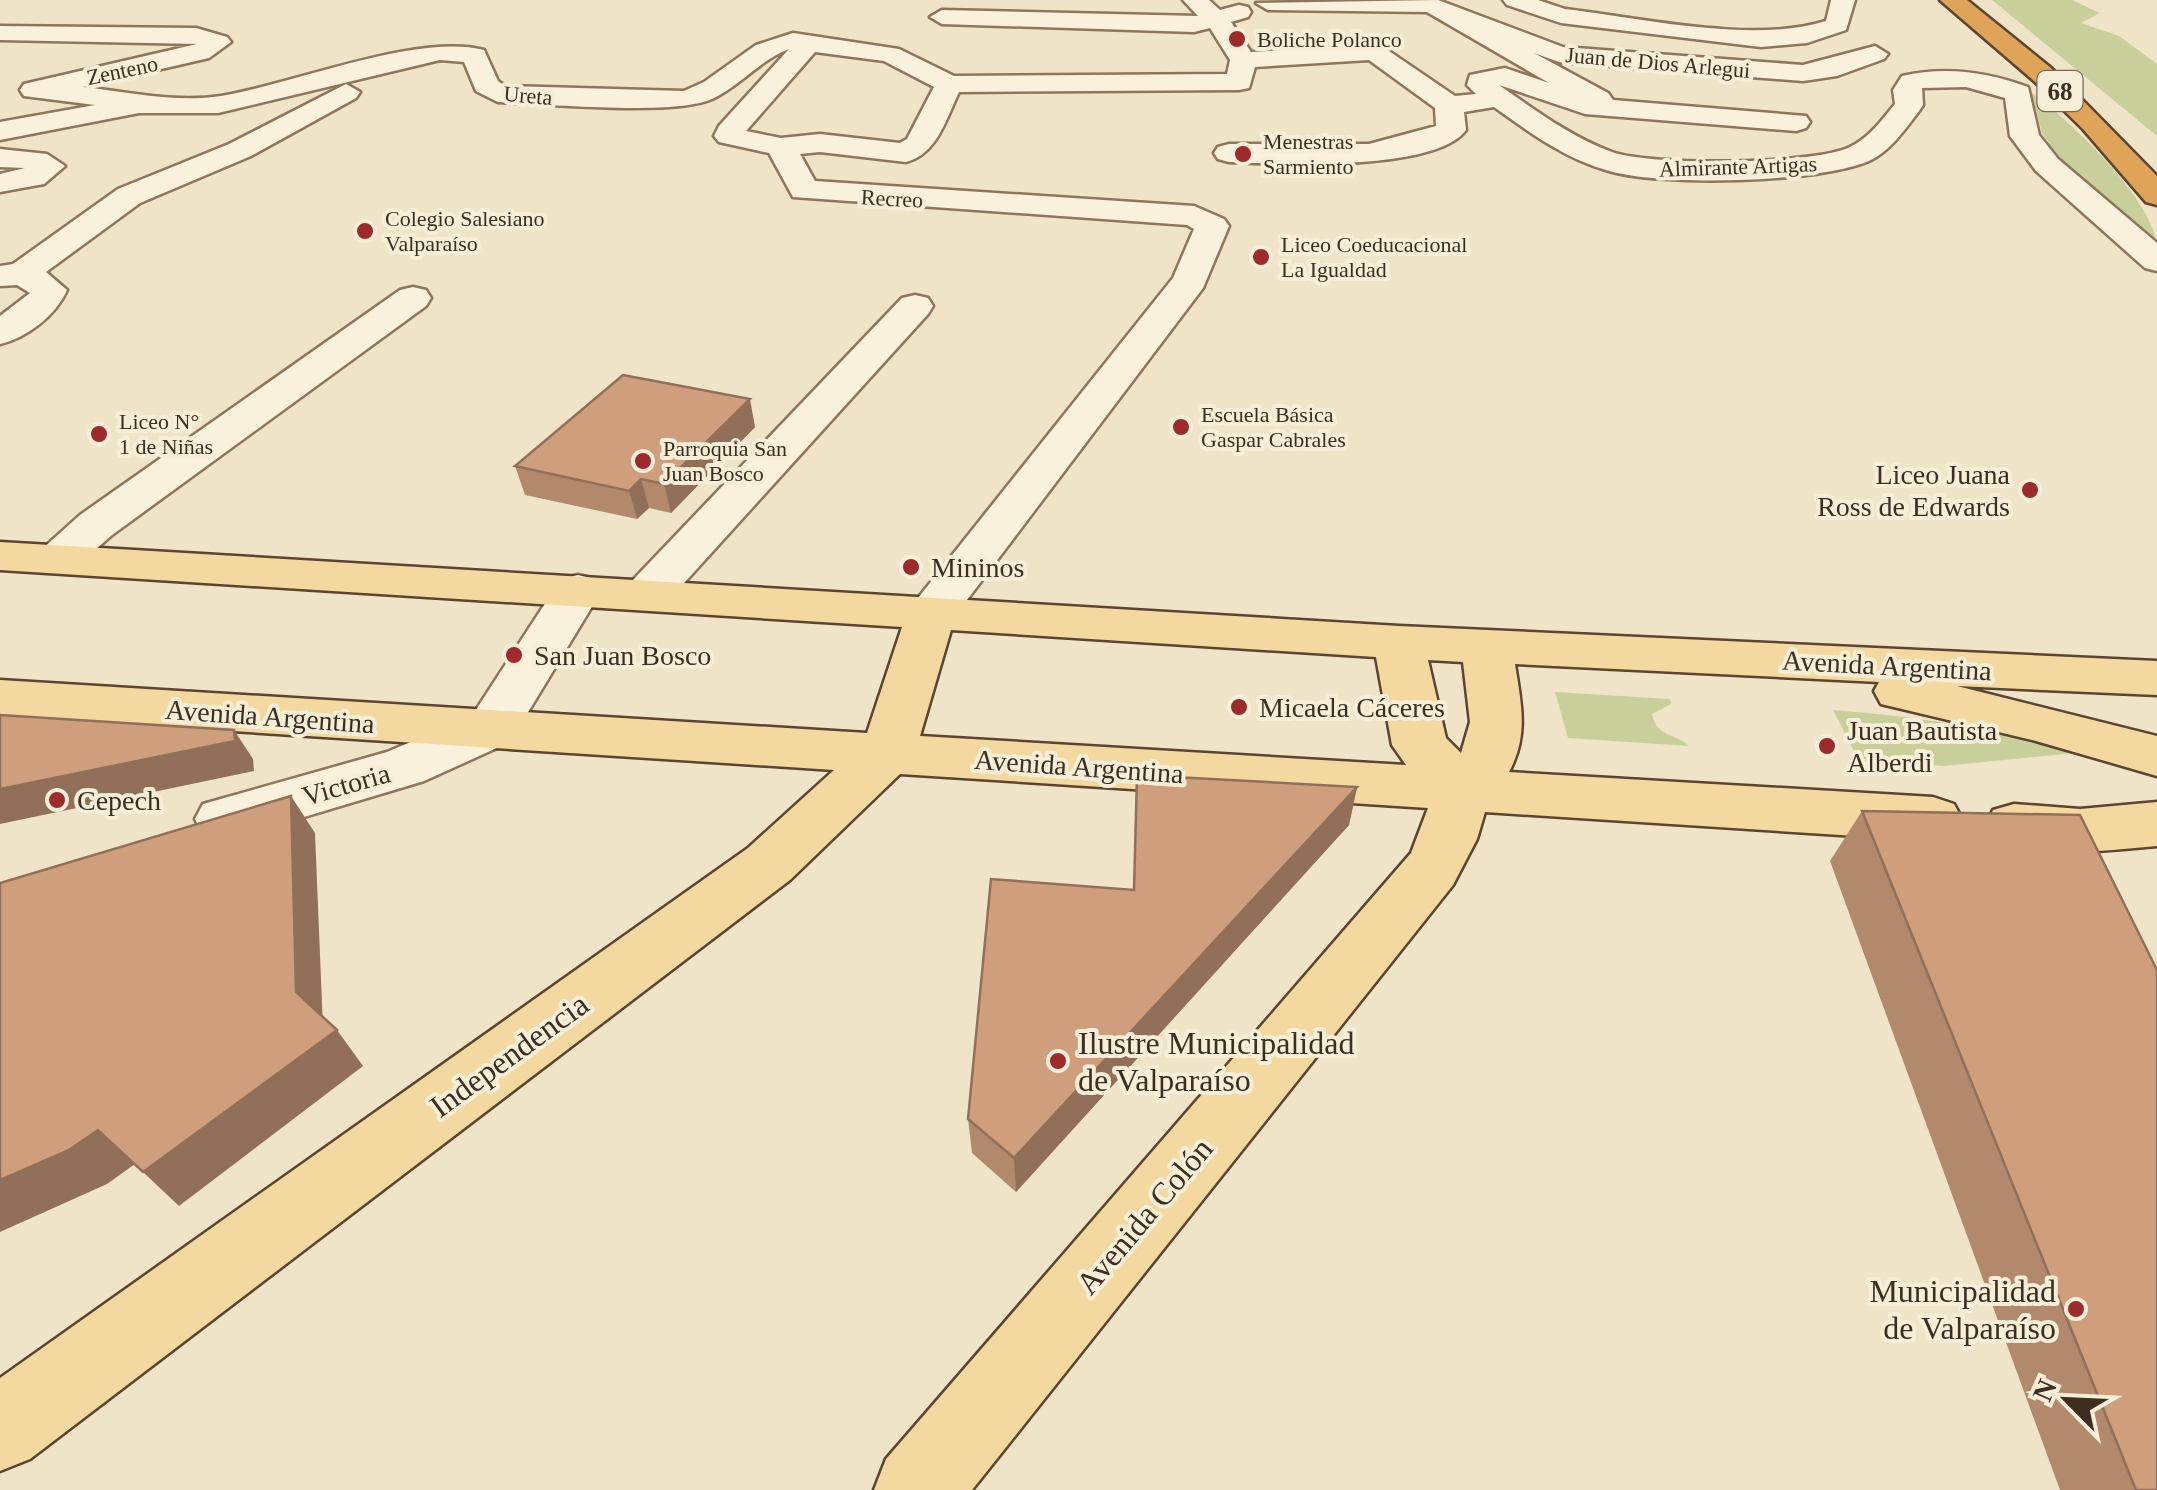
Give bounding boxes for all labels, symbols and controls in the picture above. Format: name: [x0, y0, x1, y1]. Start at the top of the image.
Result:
place label: Boliche Polanco: [1257, 27, 1402, 52]
marker: Boliche Polanco: [1226, 28, 1248, 50]
street label: Juan de Dios Arlegui: [1565, 42, 1751, 83]
street label: Zenteno: [84, 51, 160, 90]
road number: 68: [2038, 71, 2082, 111]
street label: Ureta: [503, 81, 554, 110]
place label: Menestras Sarmiento: [1263, 129, 1353, 179]
marker: Menestras Sarmiento: [1232, 143, 1254, 165]
street label: Almirante Artigas: [1659, 151, 1818, 182]
street label: Recreo: [860, 184, 924, 213]
place label: Colegio Salesiano Valparaíso: [385, 206, 544, 256]
marker: Colegio Salesiano Valparaíso: [354, 220, 376, 242]
place label: Liceo Coeducacional La Igualdad: [1281, 232, 1467, 282]
marker: Liceo Coeducacional La Igualdad: [1250, 246, 1272, 268]
place label: Escuela Básica Gaspar Cabrales: [1201, 402, 1346, 452]
place label: Liceo N° 1 de Niñas: [119, 409, 213, 459]
marker: Escuela Básica Gaspar Cabrales: [1170, 416, 1192, 438]
marker: Liceo N° 1 de Niñas: [88, 423, 110, 445]
place label: Parroquia San Juan Bosco: [663, 436, 787, 486]
marker: Parroquia San Juan Bosco: [632, 450, 654, 472]
place label: Liceo Juana Ross de Edwards: [1817, 459, 2011, 522]
marker: Liceo Juana Ross de Edwards: [2019, 479, 2041, 501]
place label: Mininos: [931, 552, 1024, 583]
marker: Mininos: [900, 556, 922, 578]
place label: San Juan Bosco: [534, 640, 711, 671]
marker: San Juan Bosco: [503, 644, 525, 666]
street label: Avenida Argentina: [1781, 645, 1993, 686]
place label: Micaela Cáceres: [1259, 692, 1445, 723]
street label: Avenida Argentina: [164, 694, 376, 739]
marker: Micaela Cáceres: [1228, 696, 1250, 718]
place label: Juan Bautista Alberdi: [1847, 715, 1998, 778]
marker: Juan Bautista Alberdi: [1816, 735, 1838, 757]
street label: Avenida Argentina: [973, 744, 1185, 789]
street label: Victoria: [299, 757, 394, 812]
place label: Cepech: [77, 785, 161, 816]
marker: Cepech: [46, 789, 68, 811]
street label: Independencia: [423, 986, 595, 1124]
place label: Ilustre Municipalidad de Valparaíso: [1078, 1025, 1354, 1098]
marker: Ilustre Municipalidad de Valparaíso: [1047, 1050, 1069, 1072]
street label: Avenida Colón: [1068, 1131, 1220, 1301]
place label: Municipalidad de Valparaíso: [1869, 1273, 2056, 1346]
marker: Municipalidad de Valparaíso: [2065, 1298, 2087, 1320]
north arrow: [2017, 1350, 2117, 1450]
text: N: [2026, 1374, 2063, 1406]

